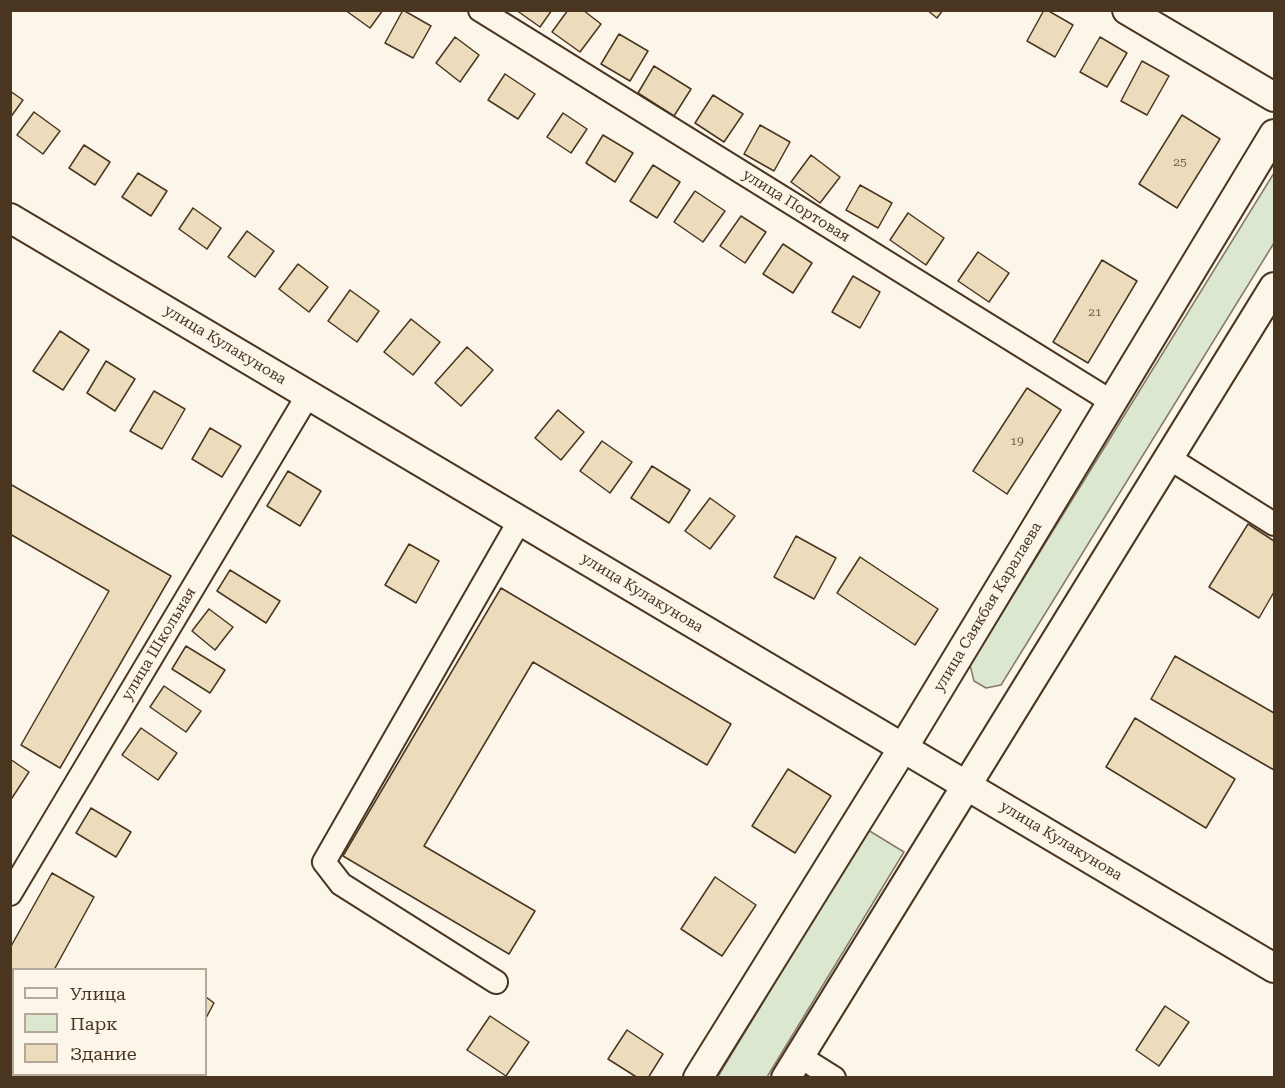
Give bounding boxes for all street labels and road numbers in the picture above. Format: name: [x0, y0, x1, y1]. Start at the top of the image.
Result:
street label: улица Портовая: [739, 166, 853, 246]
street label: улица Кулакунова: [161, 301, 289, 389]
street label: улица Саякбая Каралаева: [930, 519, 1046, 695]
street label: улица Кулакунова: [578, 549, 706, 637]
street label: улица Школьная: [118, 584, 200, 704]
street label: улица Кулакунова: [997, 797, 1125, 885]

